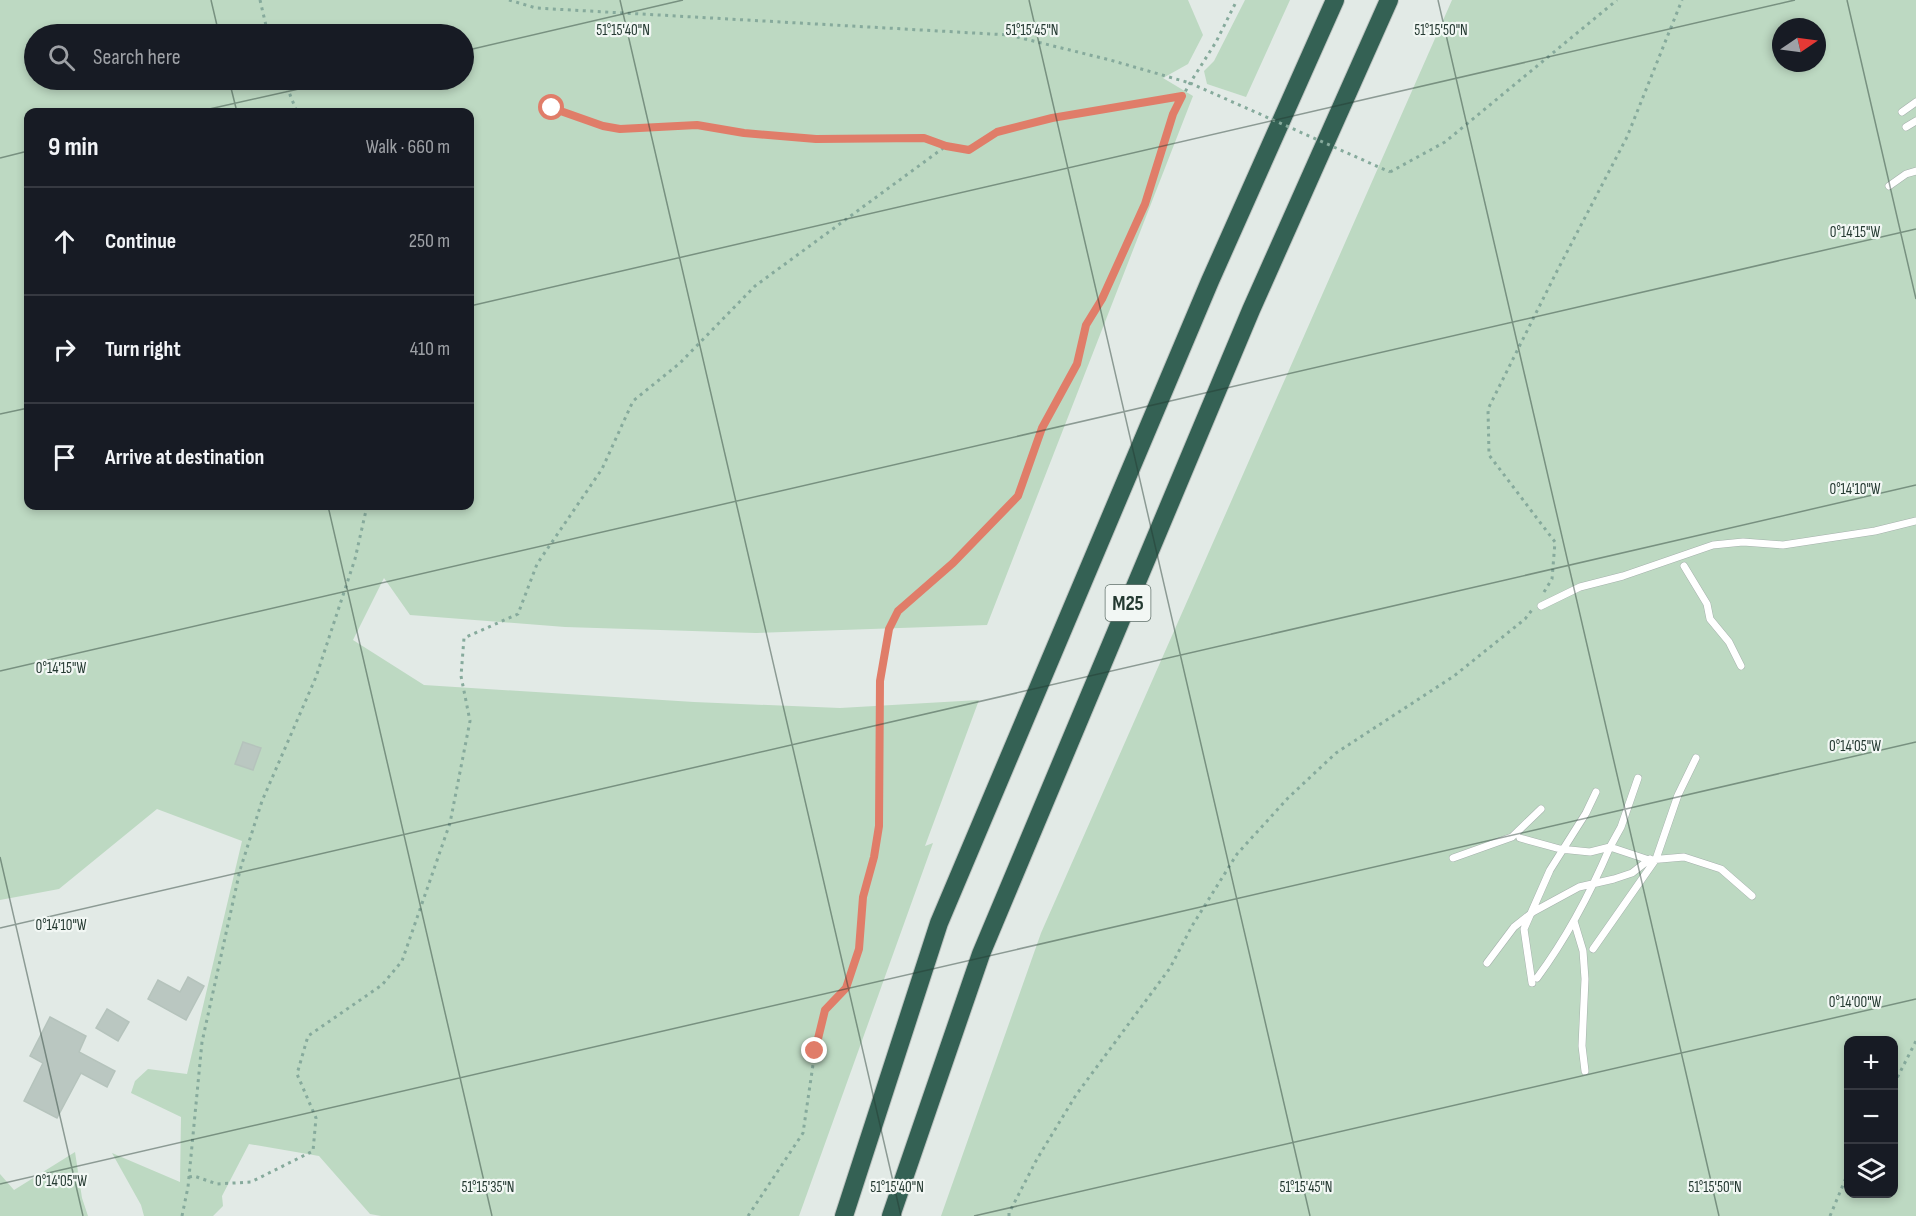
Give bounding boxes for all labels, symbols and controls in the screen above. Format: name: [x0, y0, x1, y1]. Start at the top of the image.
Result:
north arrow: [1772, 18, 1826, 72]
text: 51°15'40"N: [596, 21, 650, 40]
text: 51°15'45"N: [1005, 21, 1059, 40]
text: 51°15'50"N: [1414, 21, 1468, 40]
search box: [24, 24, 474, 90]
icon: search: [45, 41, 78, 74]
text: Search here: [93, 44, 180, 71]
route start: [538, 94, 564, 120]
text: 9 min: [48, 132, 98, 163]
text: Walk · 660 m: [366, 135, 450, 159]
text: 0°14'15"W: [1830, 223, 1880, 242]
icon: ahead: [48, 225, 81, 258]
text: Continue: [105, 228, 176, 255]
text: 250 m: [409, 229, 450, 253]
icon: right: [48, 333, 81, 366]
text: Turn right: [105, 336, 181, 363]
text: 410 m: [410, 337, 450, 361]
icon: arrive: [48, 441, 81, 474]
text: Arrive at destination: [105, 444, 264, 471]
text: 0°14'10"W: [1829, 480, 1881, 499]
road number: M25: [1106, 585, 1150, 621]
text: 0°14'15"W: [36, 659, 86, 678]
text: 0°14'05"W: [1829, 737, 1881, 756]
text: 0°14'10"W: [35, 916, 87, 935]
text: 0°14'00"W: [1829, 993, 1882, 1012]
map controls: [1844, 1036, 1898, 1198]
button: +: [1844, 1036, 1898, 1090]
route end: [801, 1037, 827, 1063]
button: −: [1844, 1090, 1898, 1144]
button: layers: [1844, 1144, 1898, 1198]
text: 0°14'05"W: [35, 1172, 87, 1191]
text: 51°15'35"N: [461, 1178, 515, 1197]
text: 51°15'40"N: [870, 1178, 924, 1197]
text: 51°15'45"N: [1279, 1178, 1333, 1197]
text: 51°15'50"N: [1688, 1178, 1742, 1197]

